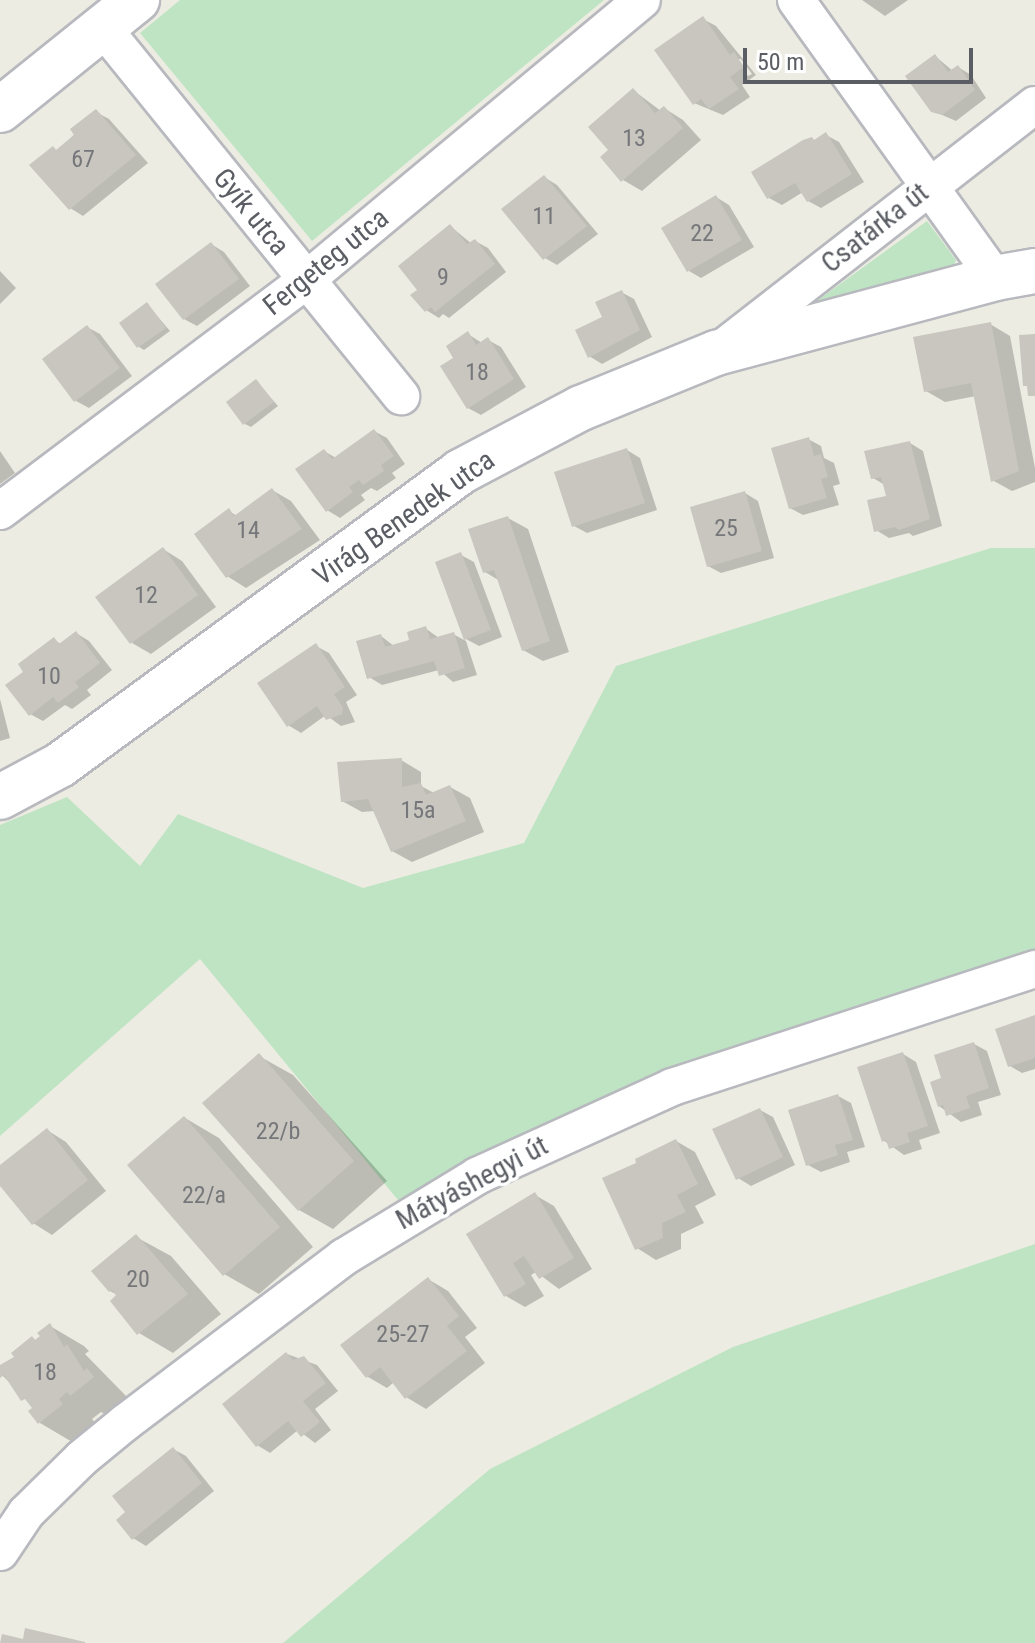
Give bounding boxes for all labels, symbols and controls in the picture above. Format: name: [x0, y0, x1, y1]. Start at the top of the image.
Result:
scale bar: [747, 32, 977, 82]
text: 50 m: [757, 48, 804, 76]
house number: 13: [622, 125, 646, 153]
house number: 67: [71, 146, 95, 174]
street label: Gyík utca: [206, 162, 296, 262]
street label: Csatárka út: [815, 176, 935, 280]
street label: Fergeteg utca: [257, 201, 395, 323]
house number: 11: [532, 203, 556, 231]
house number: 22: [690, 220, 714, 248]
house number: 9: [437, 264, 449, 292]
house number: 18: [465, 359, 489, 387]
street label: Virág Benedek utca: [307, 443, 501, 593]
house number: 25: [714, 515, 738, 543]
house number: 14: [236, 517, 260, 545]
house number: 12: [134, 582, 158, 610]
house number: 10: [37, 663, 61, 691]
house number: 15a: [400, 797, 436, 825]
house number: 22/b: [256, 1118, 300, 1146]
street label: Mátyáshegyi út: [390, 1129, 554, 1237]
house number: 22/a: [182, 1182, 226, 1210]
house number: 20: [126, 1266, 150, 1294]
house number: 25-27: [376, 1321, 430, 1349]
house number: 18: [33, 1359, 57, 1387]

